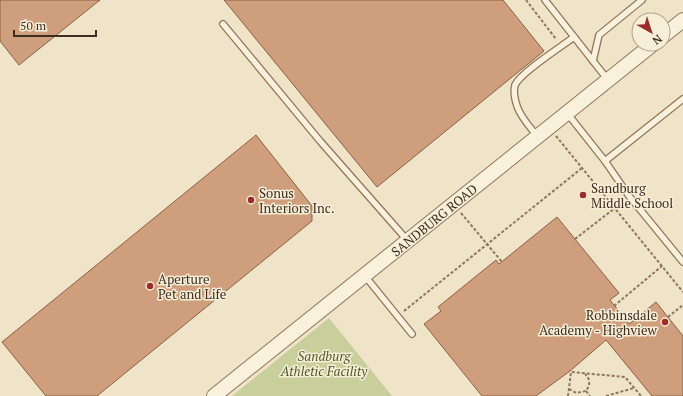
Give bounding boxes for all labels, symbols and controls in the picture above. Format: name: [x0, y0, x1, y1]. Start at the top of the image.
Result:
scale bar: [14, 12, 96, 38]
north arrow: [631, 12, 671, 52]
text: 50 m: [20, 18, 47, 33]
text: N: [649, 32, 665, 48]
place label: Sandburg Middle School: [591, 179, 673, 212]
street label: SANDBURG ROAD: [387, 180, 481, 260]
place label: Sonus Interiors Inc.: [259, 184, 335, 217]
marker: Sandburg Middle School: [578, 190, 588, 200]
marker: Sonus Interiors Inc.: [246, 195, 256, 205]
place label: Aperture Pet and Life: [158, 270, 226, 303]
marker: Aperture Pet and Life: [145, 281, 155, 291]
place label: Robbinsdale Academy - Highview: [539, 306, 658, 339]
marker: Robbinsdale Academy - Highview: [660, 317, 670, 327]
park label: Sandburg Athletic Facility: [280, 347, 368, 380]

